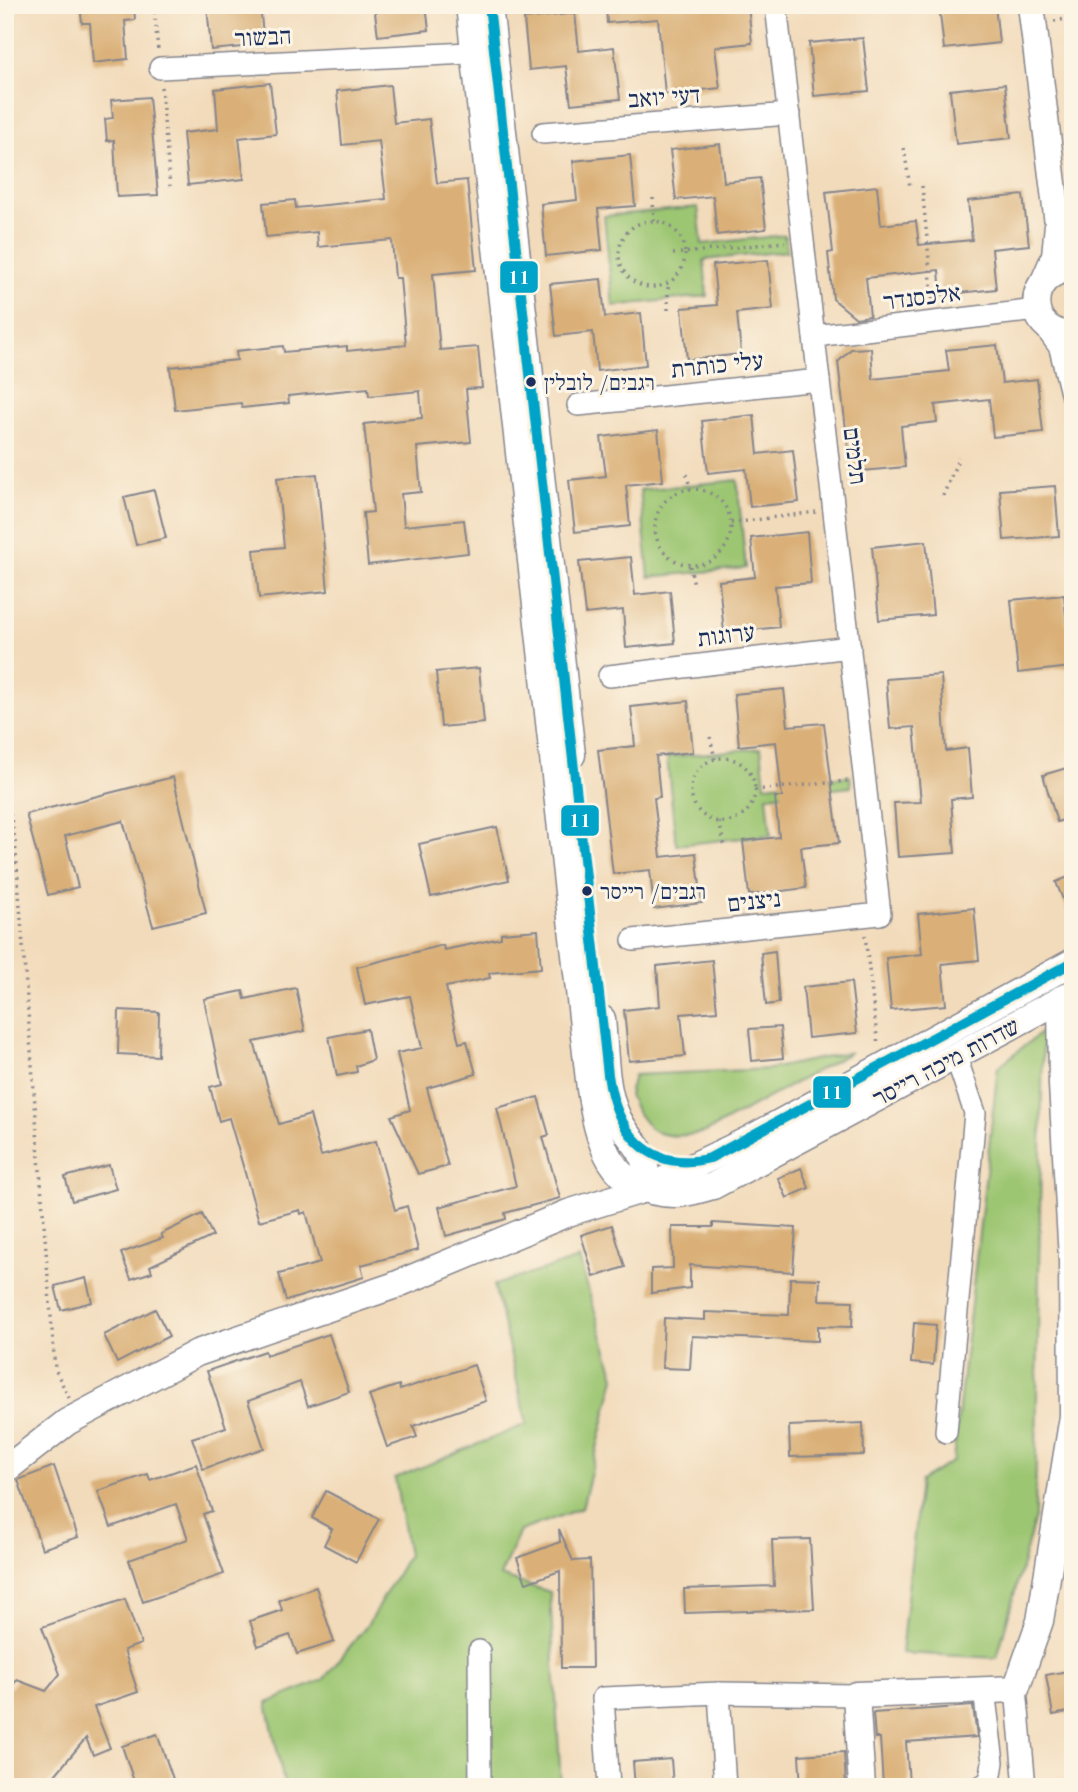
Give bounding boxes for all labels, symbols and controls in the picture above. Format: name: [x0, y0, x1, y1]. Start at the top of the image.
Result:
street label: הבשור: [234, 26, 292, 52]
street label: דעי יואב: [627, 84, 701, 114]
line badge: 11: [499, 260, 539, 294]
text: 11: [508, 270, 530, 289]
street label: אלכסנדר: [882, 280, 962, 316]
street label: עלי כותרת: [670, 348, 765, 384]
place label: רגבים/ לובלין: [544, 372, 655, 395]
marker: רגבים/ לובלין: [524, 375, 538, 389]
street label: תלמים: [838, 426, 870, 486]
street label: ערוגות: [696, 622, 756, 652]
line badge: 11: [560, 804, 600, 837]
text: 11: [569, 813, 591, 832]
place label: רגבים/ רייסר: [600, 882, 706, 904]
marker: רגבים/ רייסר: [580, 884, 594, 898]
street label: ניצנים: [726, 888, 782, 918]
street label: שדרות מיכה רייסר: [870, 1015, 1024, 1112]
line badge: 11: [812, 1075, 852, 1109]
text: 11: [821, 1085, 843, 1104]

